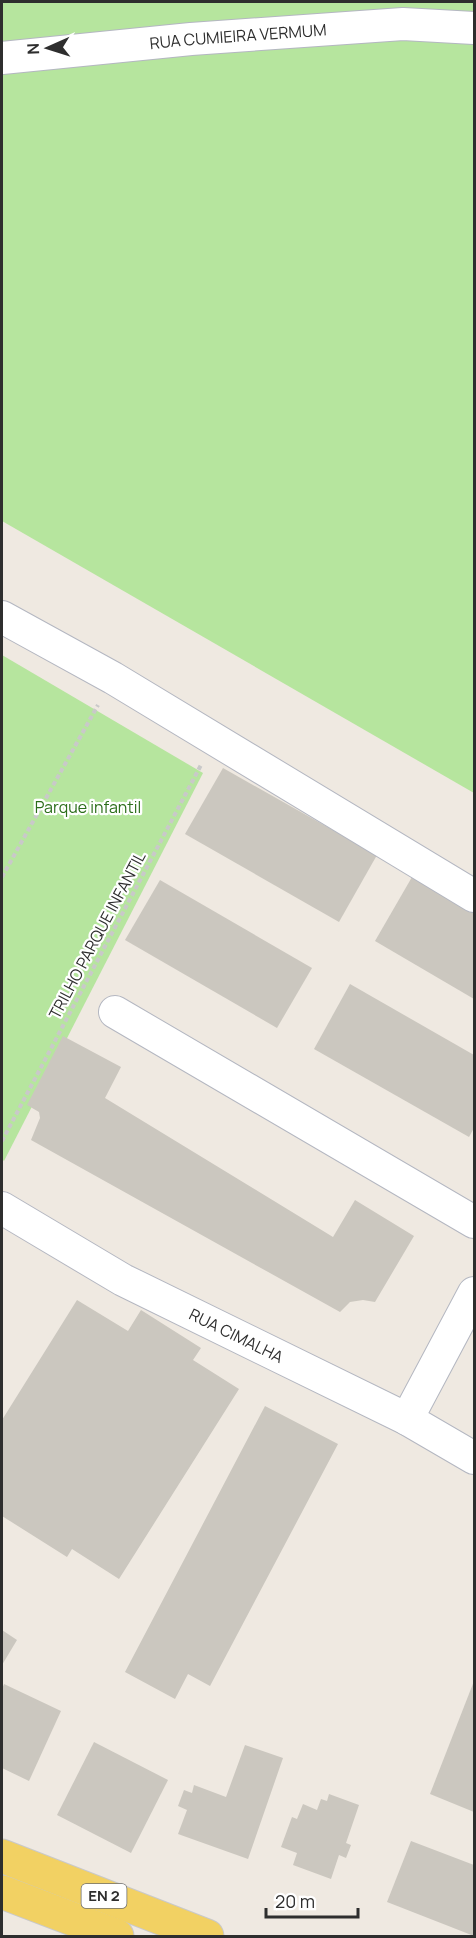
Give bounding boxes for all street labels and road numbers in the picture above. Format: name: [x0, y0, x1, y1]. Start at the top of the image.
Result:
street label: RUA CUMIEIRA VERMUM: [148, 18, 327, 54]
street label: TRILHO PARQUE INFANTIL: [43, 847, 151, 1023]
street label: RUA CIMALHA: [186, 1303, 287, 1368]
road number: EN 2: [82, 1884, 126, 1908]

